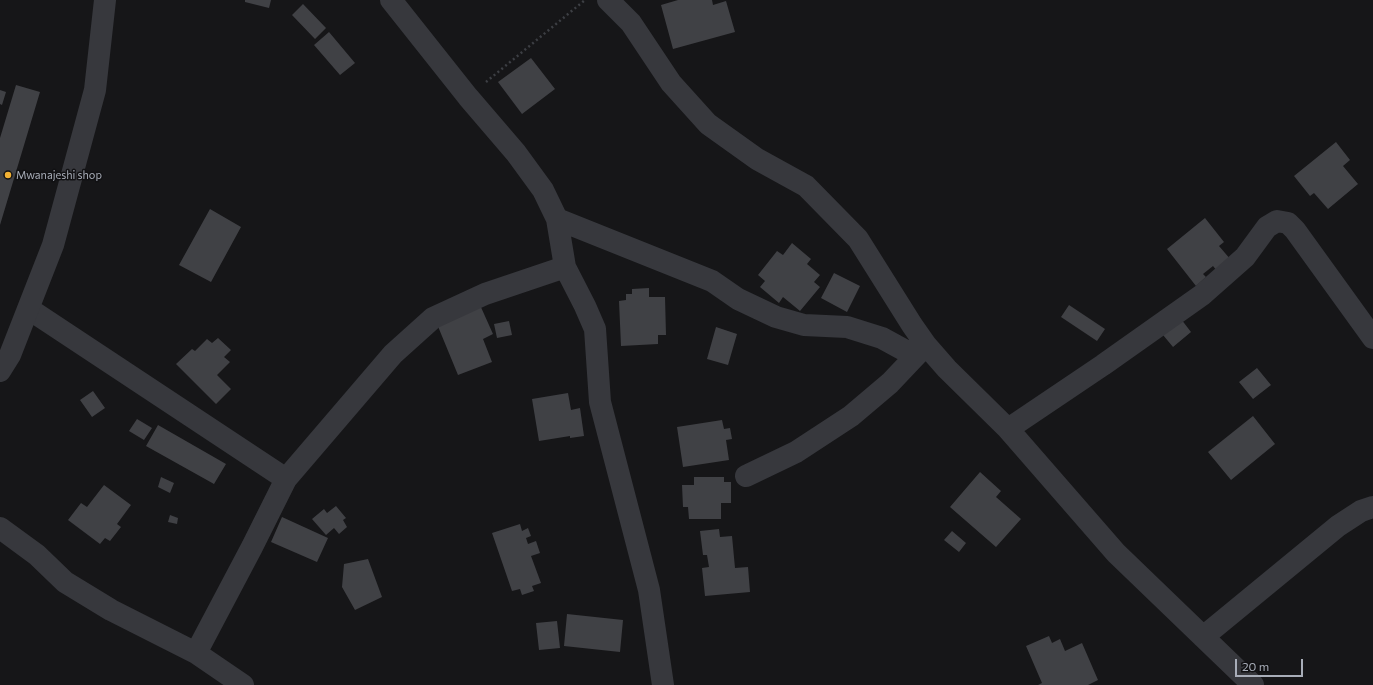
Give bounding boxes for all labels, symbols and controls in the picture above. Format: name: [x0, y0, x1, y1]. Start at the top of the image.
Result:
place label: Mwanajeshi shop: [16, 168, 102, 182]
marker: Mwanajeshi shop: [3, 170, 13, 180]
scale bar: [1237, 651, 1305, 677]
text: 20 m: [1242, 659, 1269, 673]

